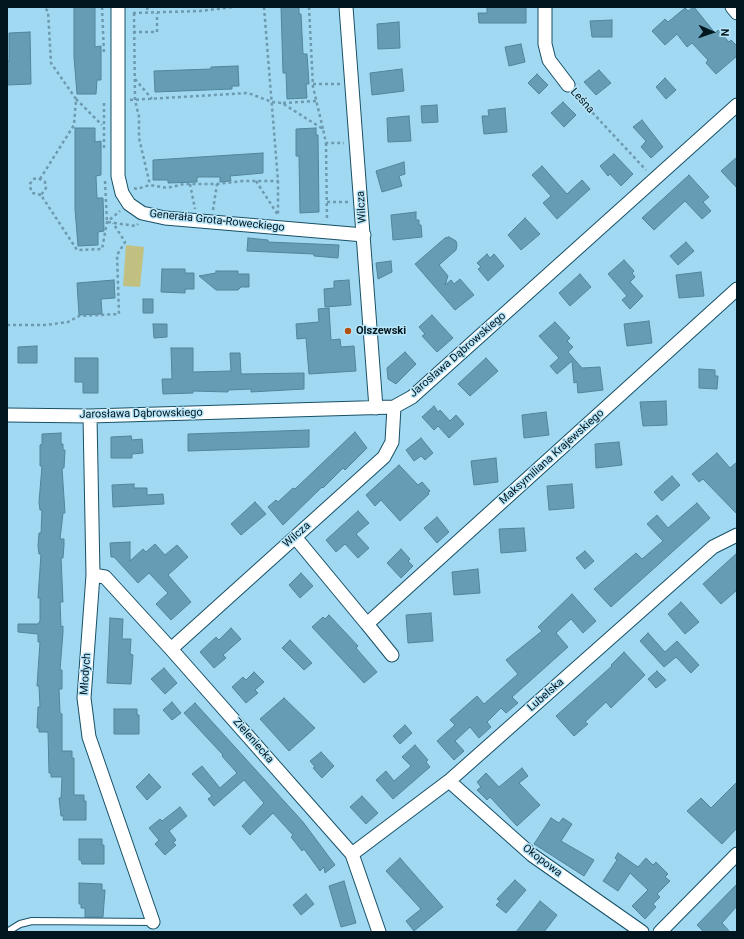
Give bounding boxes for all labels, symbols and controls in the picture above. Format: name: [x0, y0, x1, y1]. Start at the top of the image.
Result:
north arrow: [692, 12, 732, 52]
text: N: [718, 28, 731, 37]
street label: Leśna: [567, 86, 597, 116]
street label: Wilcza: [354, 190, 370, 224]
street label: Generała Grota-Roweckiego: [149, 207, 285, 235]
street label: Jarosława Dąbrowskiego: [407, 310, 509, 400]
place label: Olszewski: [356, 324, 406, 338]
marker: Olszewski: [343, 326, 353, 336]
street label: Jarosława Dąbrowskiego: [79, 406, 203, 422]
street label: Maksymiliana Krajewskiego: [497, 407, 607, 507]
street label: Wilcza: [281, 519, 313, 551]
street label: Młodych: [78, 653, 94, 695]
street label: Lubelska: [525, 676, 567, 714]
street label: Zieleniecka: [230, 716, 276, 766]
street label: Okopowa: [520, 842, 564, 880]

